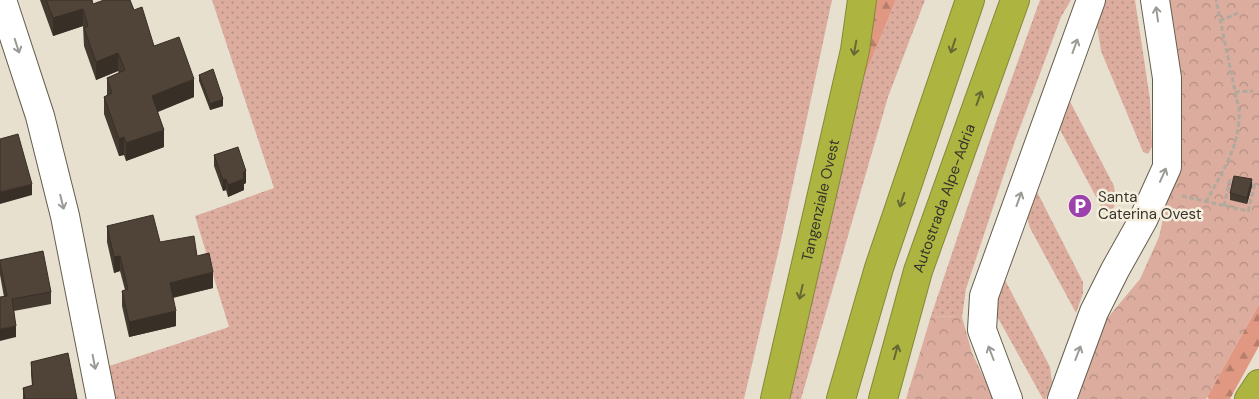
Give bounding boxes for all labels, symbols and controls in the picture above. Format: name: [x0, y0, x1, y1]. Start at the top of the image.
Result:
one-way arrow: [1152, 6, 1162, 22]
one-way arrow: [13, 38, 22, 54]
one-way arrow: [948, 38, 957, 53]
one-way arrow: [1071, 39, 1080, 54]
one-way arrow: [849, 40, 859, 56]
one-way arrow: [975, 91, 984, 106]
street label: Autostrada Alpe-Adria: [908, 121, 980, 275]
street label: Tangenziale Ovest: [797, 137, 844, 263]
one-way arrow: [1159, 168, 1169, 183]
place label: Santa Caterina Ovest: [1098, 187, 1202, 224]
one-way arrow: [897, 192, 906, 207]
one-way arrow: [1015, 192, 1024, 207]
parking icon: Santa Caterina Ovest: [1067, 193, 1093, 219]
one-way arrow: [58, 194, 67, 210]
one-way arrow: [796, 284, 805, 300]
one-way arrow: [892, 344, 901, 360]
one-way arrow: [986, 346, 995, 362]
one-way arrow: [1074, 346, 1083, 361]
one-way arrow: [89, 353, 99, 369]

